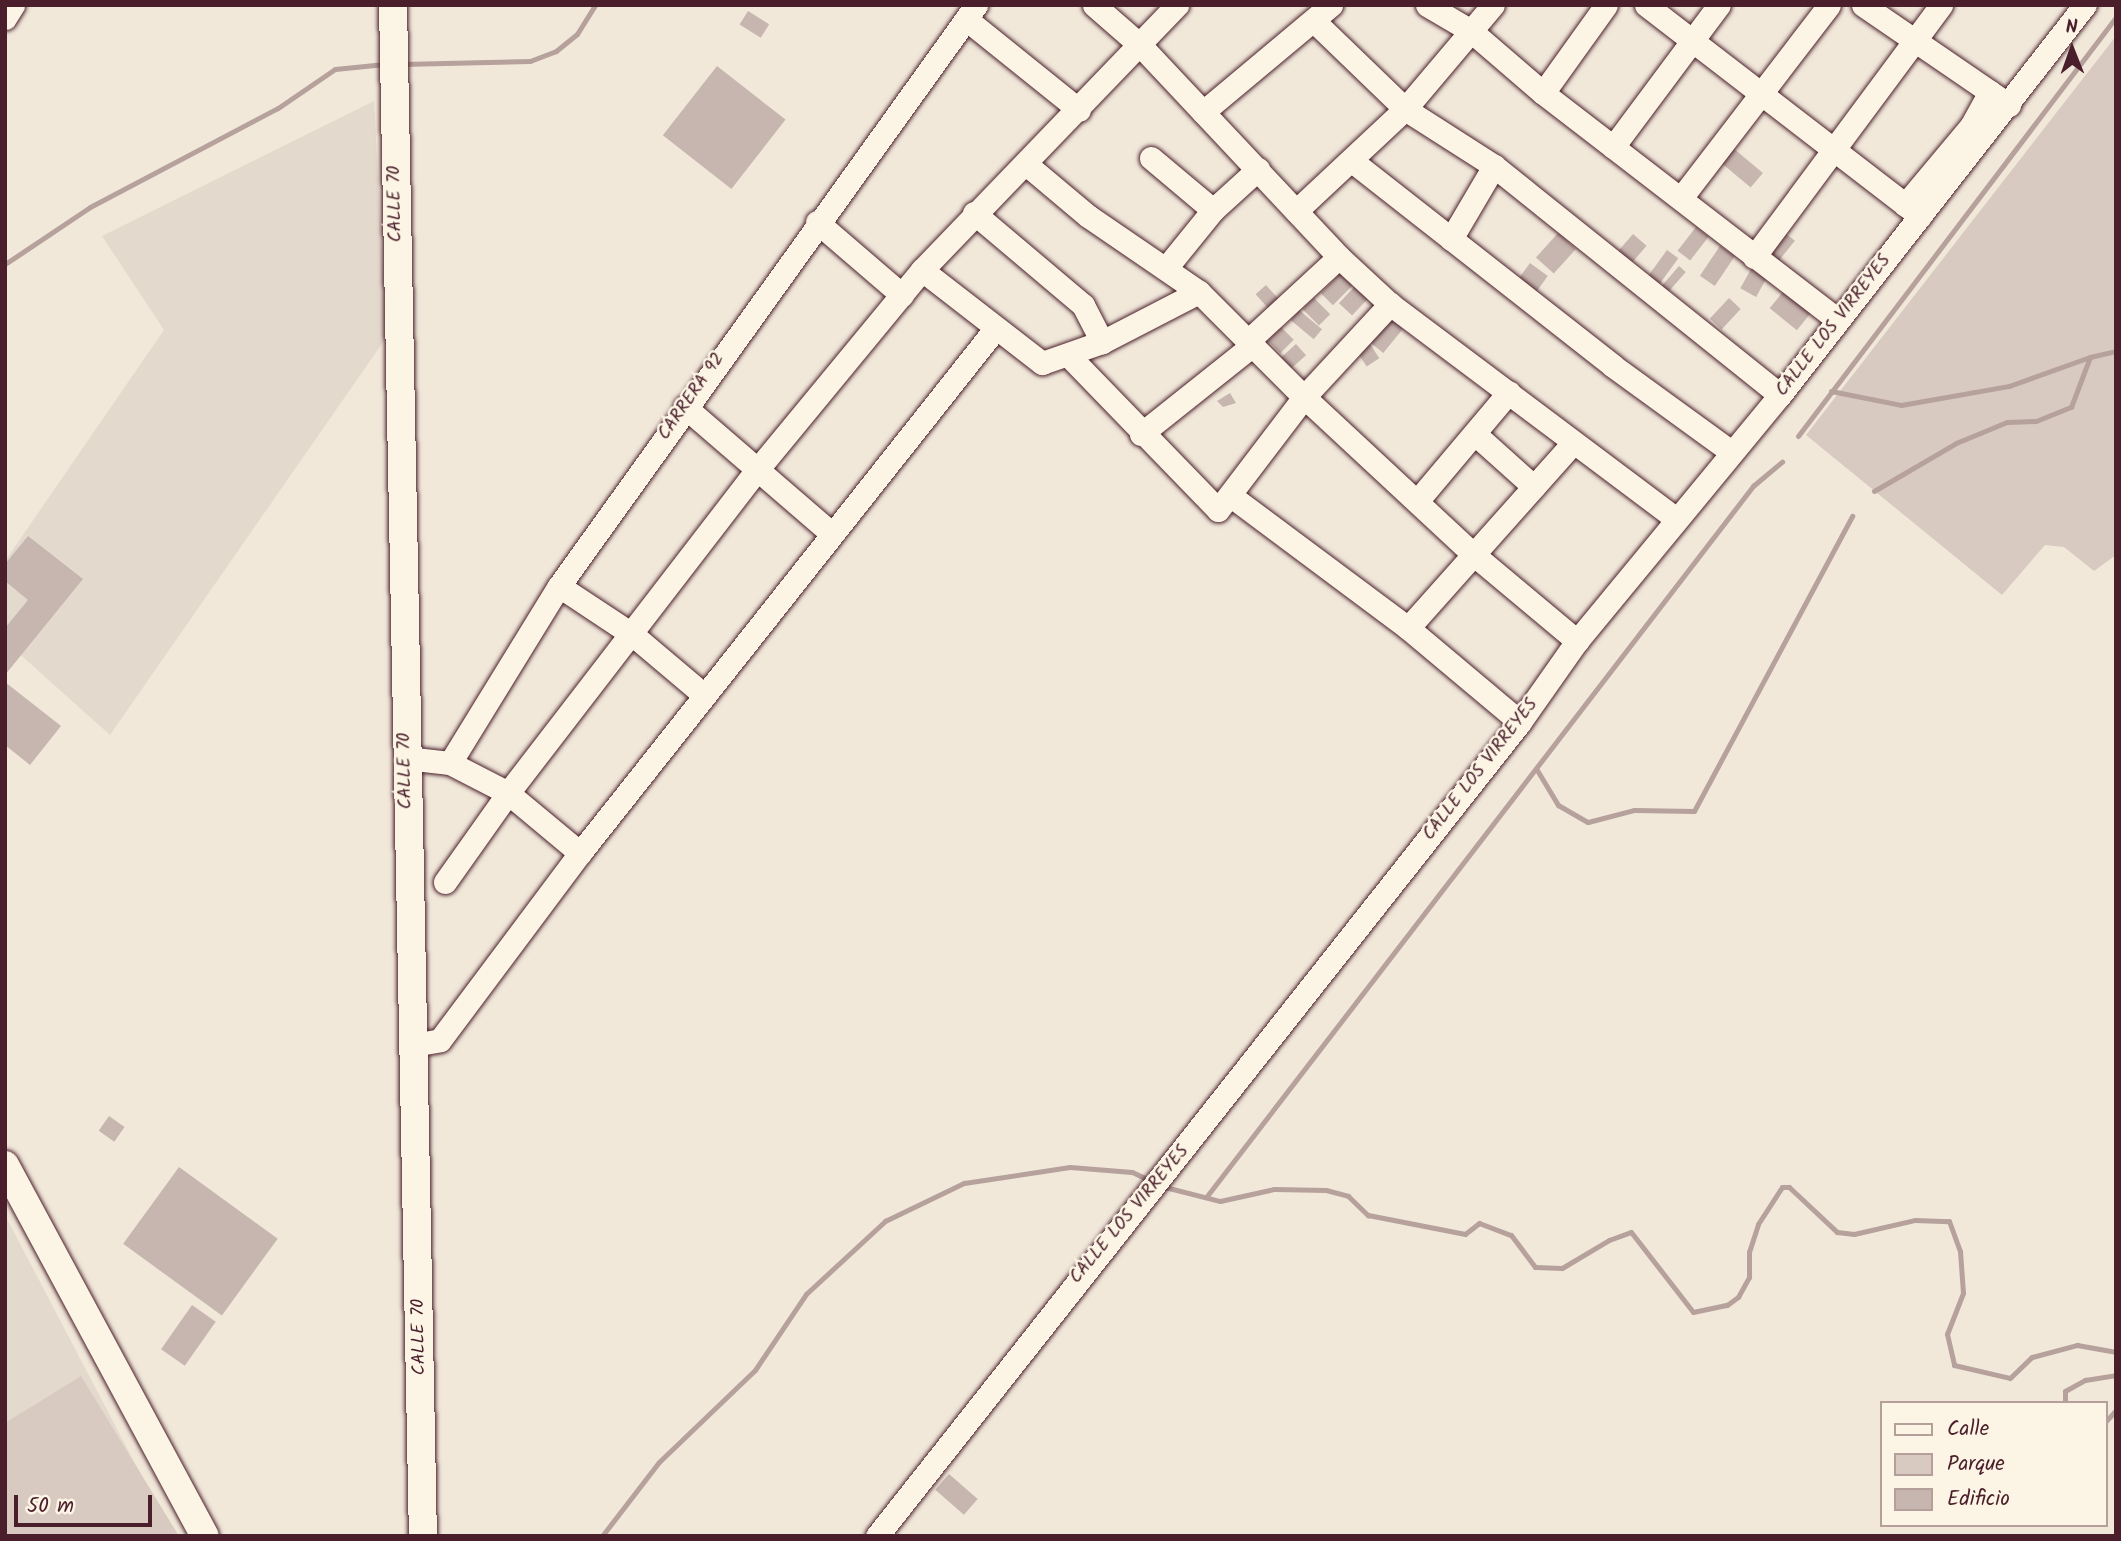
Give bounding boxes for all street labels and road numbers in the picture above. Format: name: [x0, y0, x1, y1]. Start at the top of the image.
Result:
street label: CALLE 70: [385, 166, 407, 242]
street label: CALLE LOS VIRREYES: [1772, 251, 1896, 401]
street label: CARRERA 92: [654, 349, 730, 445]
street label: CALLE LOS VIRREYES: [1419, 695, 1543, 845]
street label: CALLE 70: [395, 733, 417, 809]
street label: CALLE LOS VIRREYES: [1066, 1141, 1194, 1289]
street label: CALLE 70: [409, 1299, 431, 1375]

